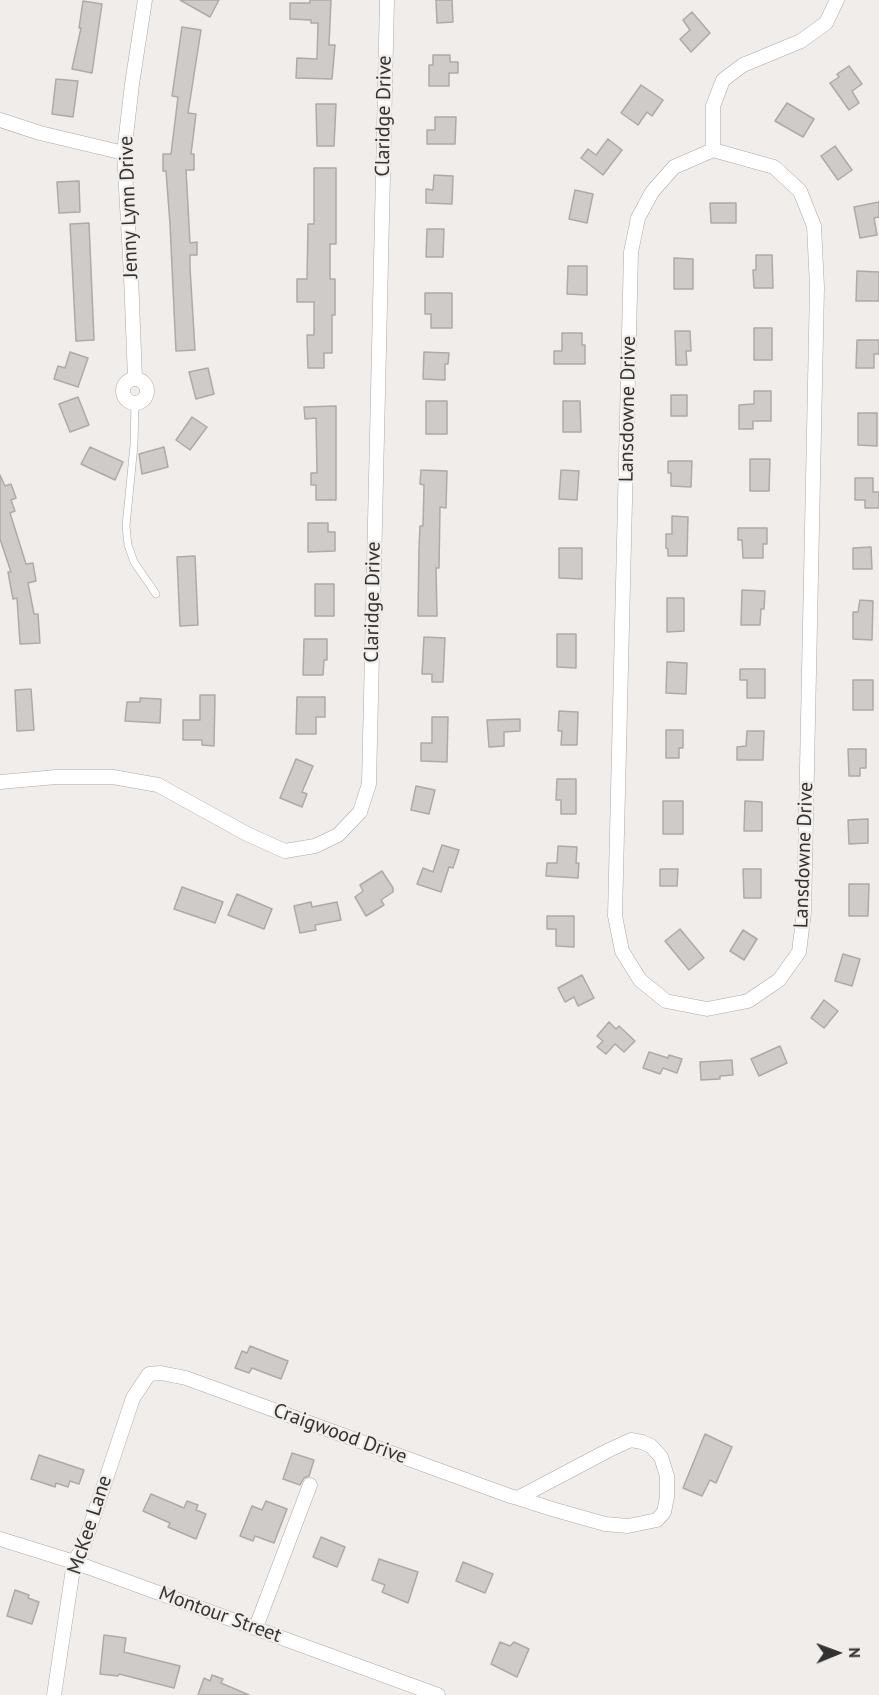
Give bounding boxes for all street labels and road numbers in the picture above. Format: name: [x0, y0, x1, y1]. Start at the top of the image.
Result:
street label: Claridge Drive: [371, 55, 397, 177]
street label: Jenny Lynn Drive: [115, 135, 143, 279]
street label: Lansdowne Drive: [615, 336, 641, 482]
street label: Claridge Drive: [360, 541, 386, 663]
street label: Lansdowne Drive: [789, 781, 819, 929]
street label: Craigwood Drive: [270, 1399, 410, 1469]
street label: McKee Lane: [63, 1473, 117, 1577]
street label: Montour Street: [155, 1582, 285, 1648]

